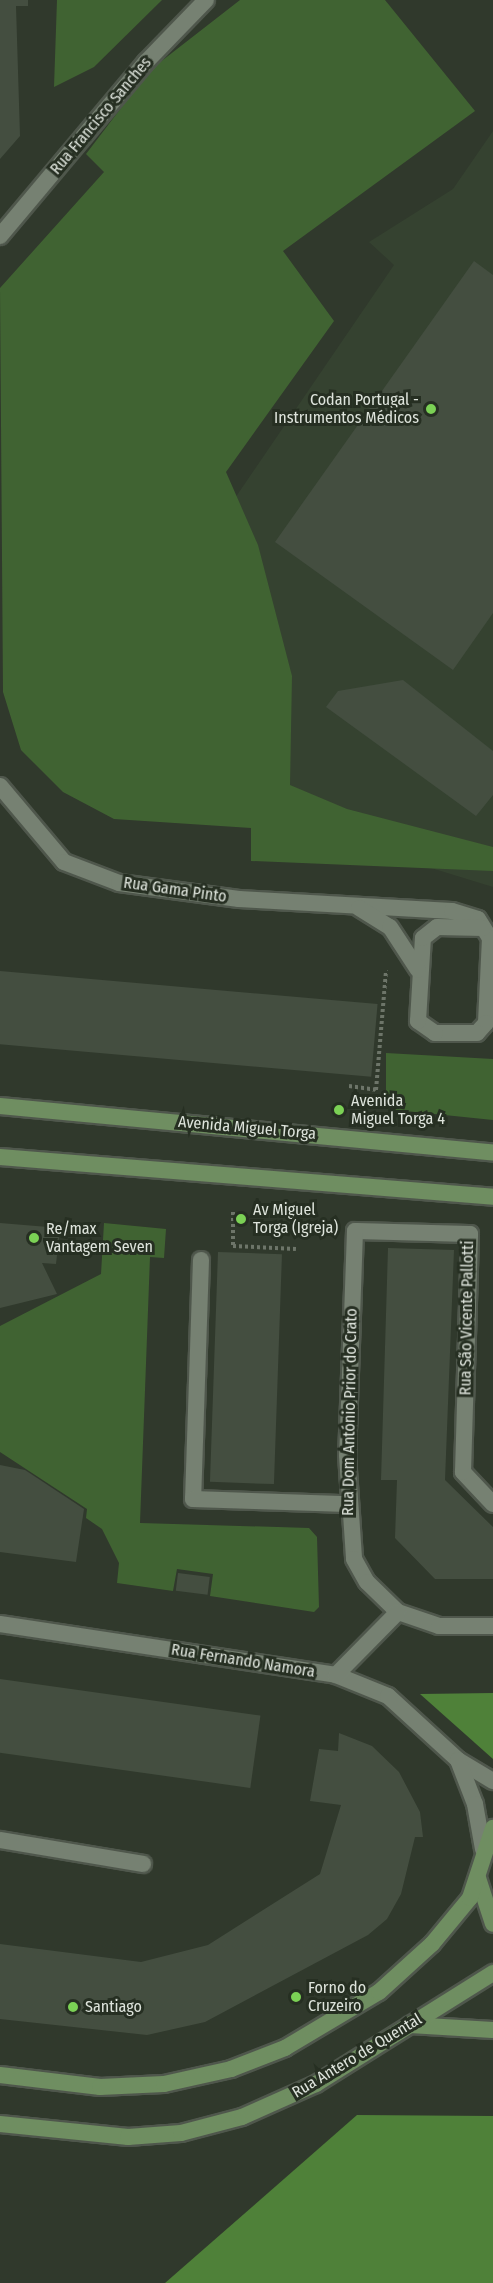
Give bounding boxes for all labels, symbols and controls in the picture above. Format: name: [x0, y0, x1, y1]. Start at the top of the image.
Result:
street label: Rua Francisco Sanches: [46, 53, 156, 179]
place label: Codan Portugal - Instrumentos Médicos: [274, 390, 419, 428]
marker: Codan Portugal - Instrumentos Médicos: [424, 402, 438, 416]
street label: Rua Gama Pinto: [122, 873, 228, 907]
place label: Avenida Miguel Torga 4: [351, 1091, 445, 1129]
marker: Avenida Miguel Torga 4: [332, 1103, 346, 1117]
street label: Avenida Miguel Torga: [177, 1112, 317, 1144]
place label: Av Miguel Torga (Igreja): [253, 1200, 338, 1238]
marker: Av Miguel Torga (Igreja): [234, 1212, 248, 1226]
place label: Re/max Vantagem Seven: [46, 1219, 153, 1257]
marker: Re/max Vantagem Seven: [27, 1231, 41, 1245]
street label: Rua São Vicente Pallotti: [456, 1240, 478, 1396]
street label: Rua Dom António Prior do Crato: [339, 1308, 361, 1516]
street label: Rua Fernando Namora: [170, 1640, 316, 1682]
place label: Forno do Cruzeiro: [308, 1978, 366, 2016]
marker: Forno do Cruzeiro: [289, 1990, 303, 2004]
place label: Santiago: [85, 1997, 142, 2017]
marker: Santiago: [66, 2000, 80, 2014]
street label: Rua Antero de Quental: [289, 2010, 425, 2102]

